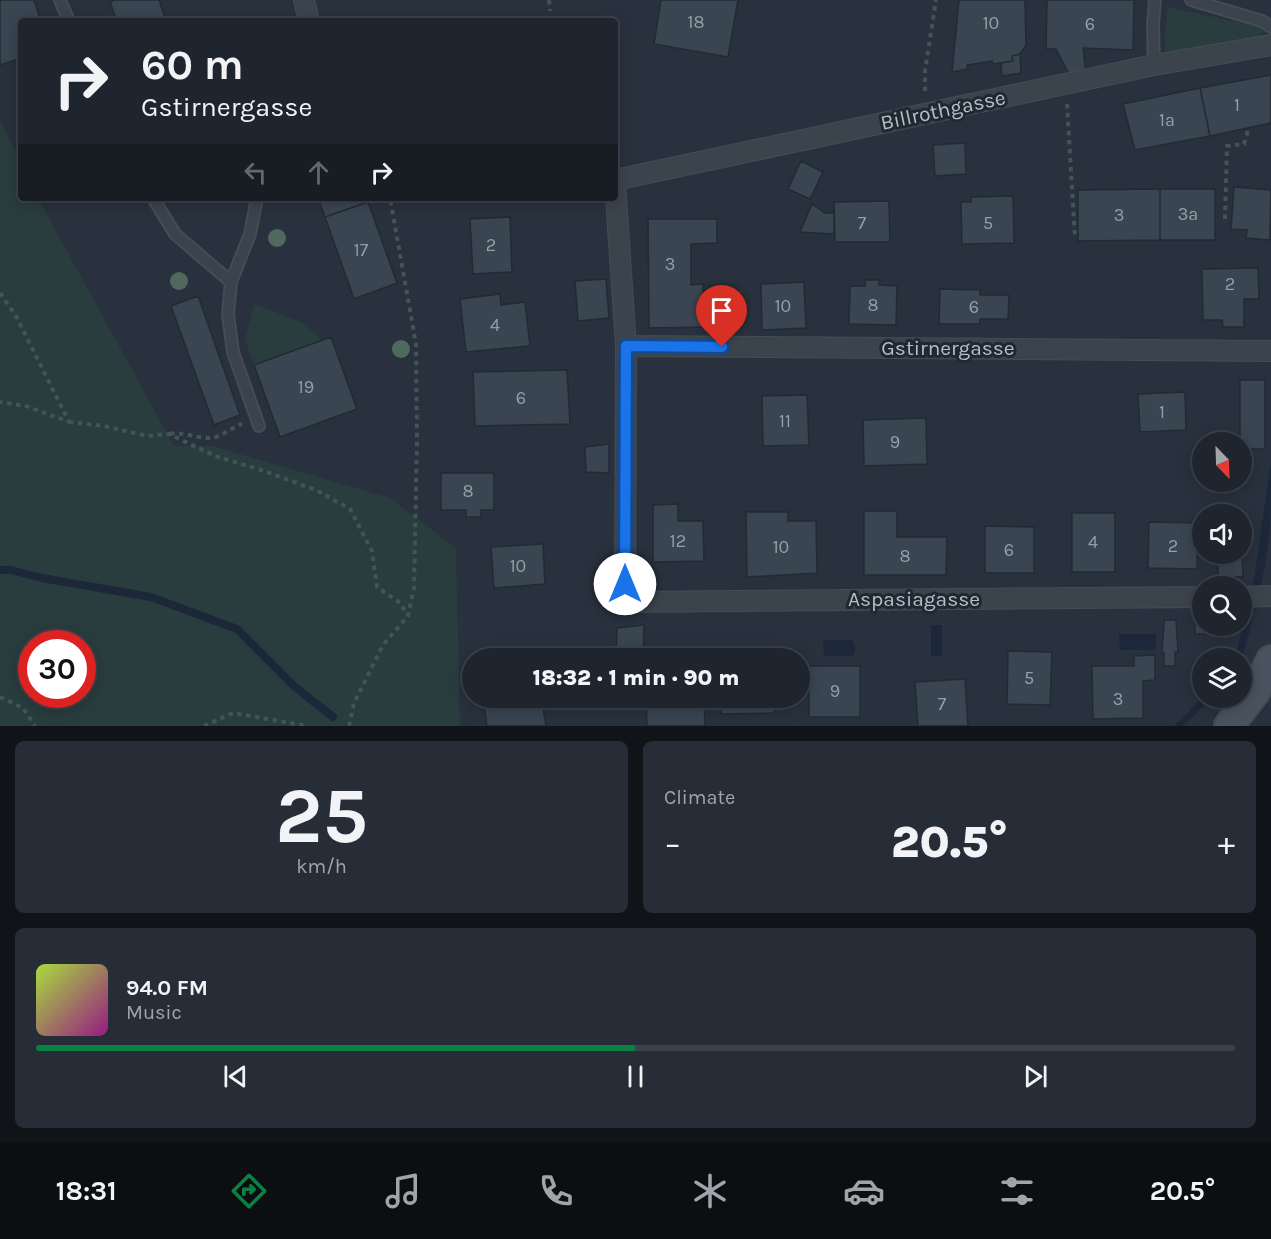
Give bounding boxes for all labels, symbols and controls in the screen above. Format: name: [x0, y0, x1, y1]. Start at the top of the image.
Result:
house number: 18: [687, 11, 705, 33]
house number: 10: [983, 12, 999, 34]
house number: 6: [1085, 13, 1095, 35]
text: 60 m: [141, 40, 244, 90]
icon: right: [42, 42, 120, 120]
street label: Billrothgasse: [878, 85, 1008, 135]
text: Gstirnergasse: [141, 91, 312, 123]
house number: 1: [1234, 94, 1240, 116]
house number: 1a: [1159, 109, 1175, 131]
icon: left: [239, 156, 272, 189]
icon: ahead: [302, 156, 335, 189]
icon: right: [365, 156, 398, 189]
house number: 3a: [1178, 203, 1198, 225]
house number: 3: [1114, 204, 1124, 226]
house number: 7: [858, 212, 867, 234]
house number: 5: [983, 212, 993, 234]
house number: 2: [486, 234, 496, 256]
house number: 17: [354, 239, 369, 261]
house number: 3: [665, 253, 675, 275]
house number: 2: [1225, 273, 1235, 295]
pin: [696, 285, 747, 347]
icon: arrive: [705, 294, 738, 327]
house number: 8: [867, 294, 879, 316]
house number: 10: [775, 295, 791, 317]
house number: 6: [969, 296, 979, 318]
house number: 4: [490, 314, 500, 336]
street label: Gstirnergasse: [881, 336, 1015, 360]
house number: 19: [298, 376, 314, 398]
house number: 6: [516, 387, 526, 409]
house number: 1: [1159, 401, 1165, 423]
house number: 11: [779, 410, 791, 432]
house number: 9: [890, 431, 900, 453]
north arrow: [1192, 432, 1252, 492]
map controls: [1192, 432, 1252, 708]
house number: 8: [462, 480, 474, 502]
button: sound: [1192, 504, 1252, 564]
house number: 12: [670, 530, 686, 552]
house number: 4: [1088, 531, 1098, 553]
house number: 2: [1168, 535, 1178, 557]
house number: 10: [773, 536, 789, 558]
house number: 6: [1004, 539, 1014, 561]
house number: 8: [899, 545, 911, 567]
position arrow: [593, 552, 657, 616]
house number: 10: [510, 555, 526, 577]
button: search: [1192, 576, 1252, 636]
street label: Aspasiagasse: [848, 587, 980, 611]
speed limit sign: 30: [18, 630, 96, 708]
button: layers: [1192, 648, 1252, 708]
text: 18:32 · 1 min · 90 m: [532, 665, 740, 691]
house number: 5: [1024, 667, 1034, 689]
house number: 9: [830, 680, 840, 702]
house number: 3: [1113, 688, 1123, 710]
house number: 7: [938, 693, 947, 715]
text: 25: [275, 770, 368, 862]
text: Climate: [664, 786, 735, 809]
text: 20.5°: [891, 816, 1008, 868]
text: −: [664, 824, 681, 862]
text: +: [1218, 824, 1235, 862]
text: km/h: [296, 855, 347, 878]
text: 94.0 FM: [126, 975, 208, 1001]
text: Music: [126, 1001, 182, 1024]
icon: previous: [219, 1060, 252, 1093]
icon: pause: [619, 1060, 652, 1093]
icon: next: [1019, 1060, 1052, 1093]
icon: directions: [228, 1170, 270, 1212]
icon: music: [382, 1170, 424, 1212]
icon: phone: [535, 1170, 577, 1212]
icon: climate: [689, 1170, 731, 1212]
icon: car: [843, 1170, 885, 1212]
icon: filters: [996, 1170, 1038, 1212]
text: 18:31: [56, 1175, 117, 1207]
text: 20.5°: [1150, 1175, 1215, 1207]

